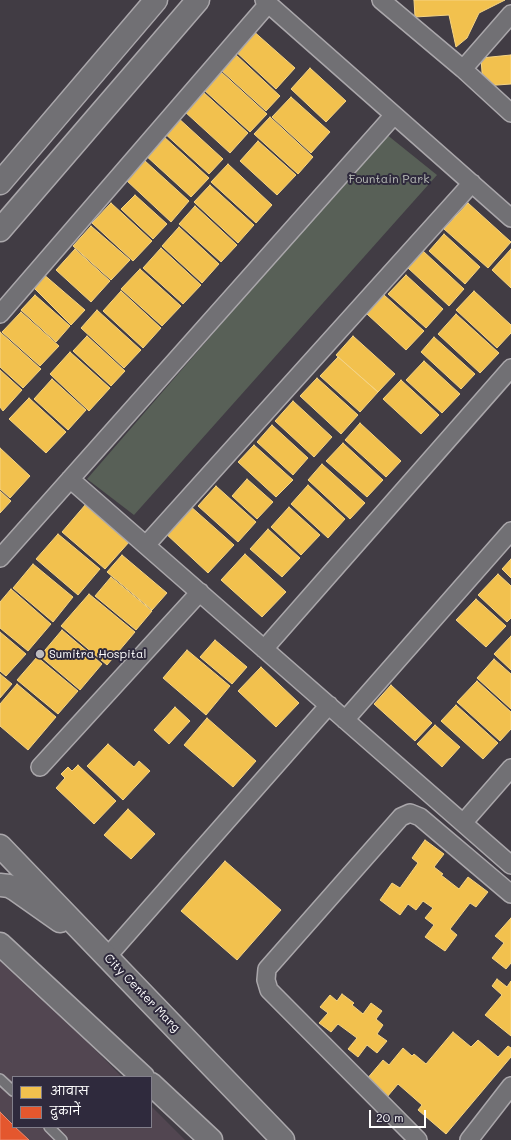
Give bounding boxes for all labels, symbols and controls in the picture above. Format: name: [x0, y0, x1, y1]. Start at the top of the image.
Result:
park label: Fountain Park: [348, 172, 430, 186]
place label: Sumitra Hospital: [49, 647, 147, 661]
marker: Sumitra Hospital: [34, 648, 46, 660]
street label: City Center Marg: [101, 951, 183, 1035]
legend: [12, 1076, 152, 1128]
text: आवास: [50, 1082, 89, 1098]
text: दुकानें: [50, 1102, 81, 1118]
scale bar: [371, 1102, 428, 1128]
text: 20 m: [376, 1109, 404, 1125]

